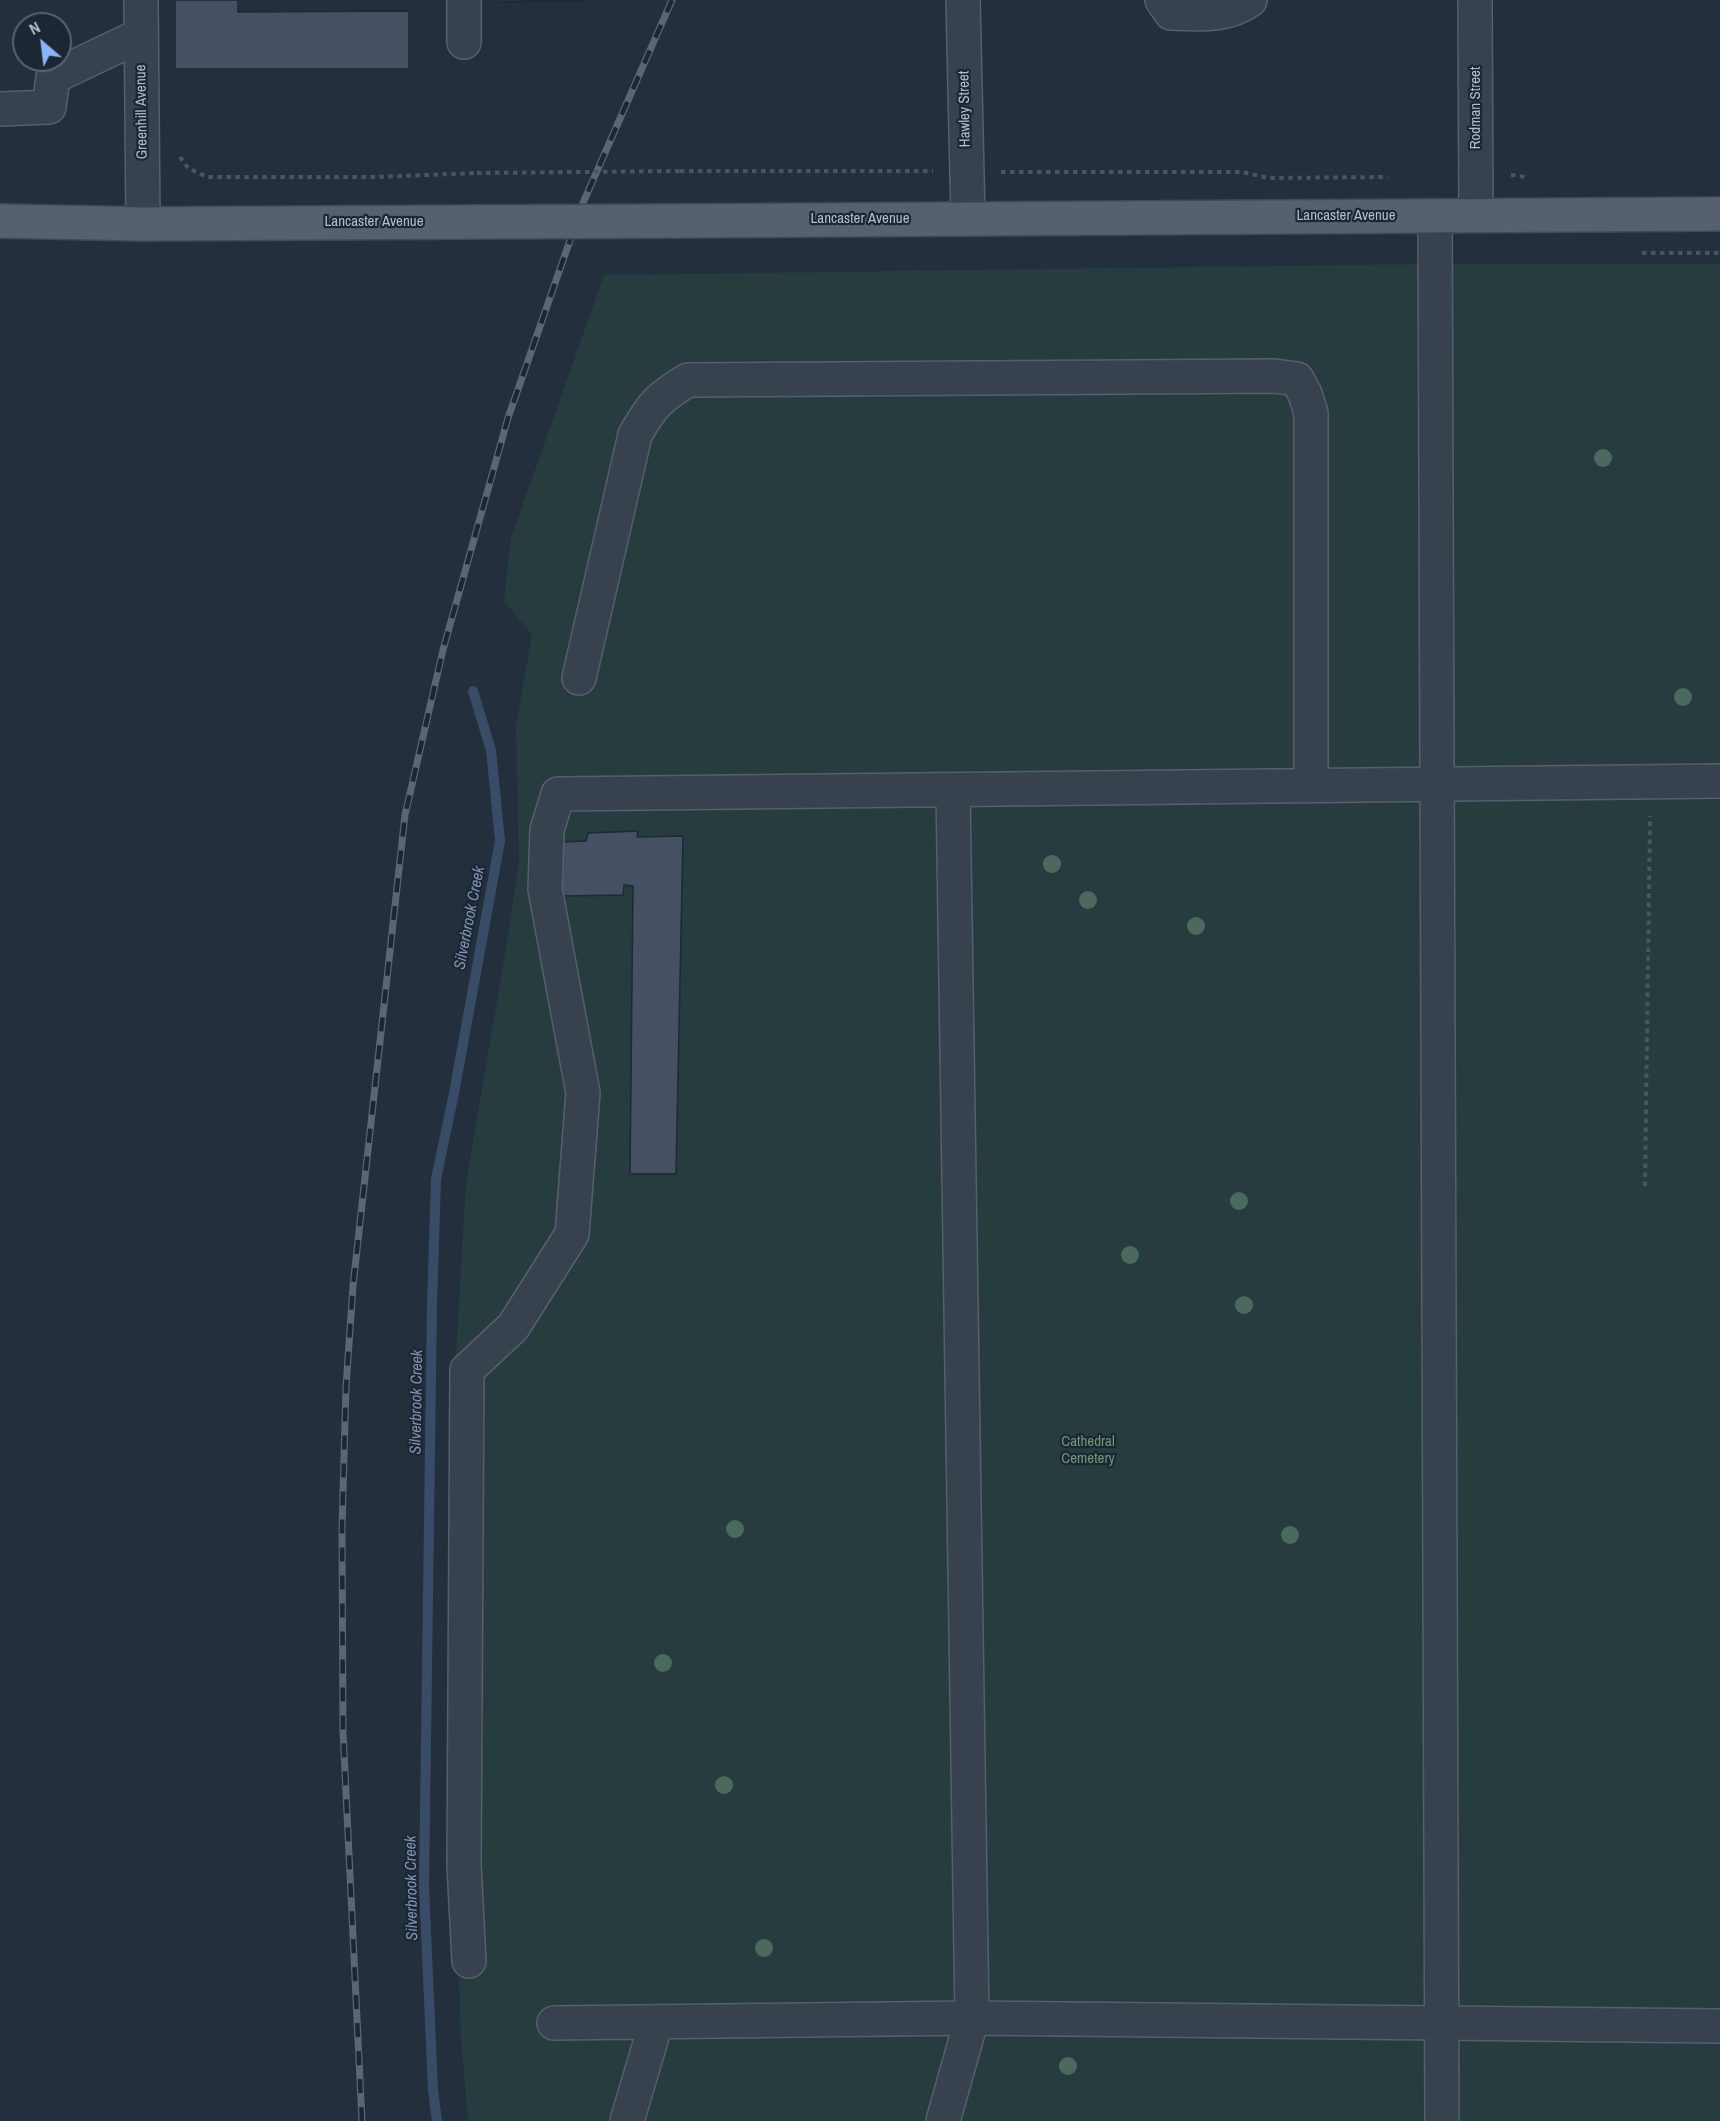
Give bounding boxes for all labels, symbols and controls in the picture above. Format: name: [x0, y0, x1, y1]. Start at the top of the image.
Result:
north arrow: [12, 12, 72, 72]
text: N: [25, 16, 44, 40]
street label: Greenhill Avenue: [132, 64, 152, 160]
street label: Rodman Street: [1467, 67, 1485, 149]
street label: Hawley Street: [955, 71, 975, 147]
street label: Lancaster Avenue: [1297, 207, 1395, 225]
street label: Lancaster Avenue: [811, 210, 909, 228]
street label: Lancaster Avenue: [325, 213, 423, 231]
water label: Silverbrook Creek: [451, 865, 489, 971]
water label: Silverbrook Creek: [406, 1349, 428, 1455]
park label: Cathedral Cemetery: [1061, 1433, 1115, 1468]
water label: Silverbrook Creek: [401, 1835, 423, 1941]

